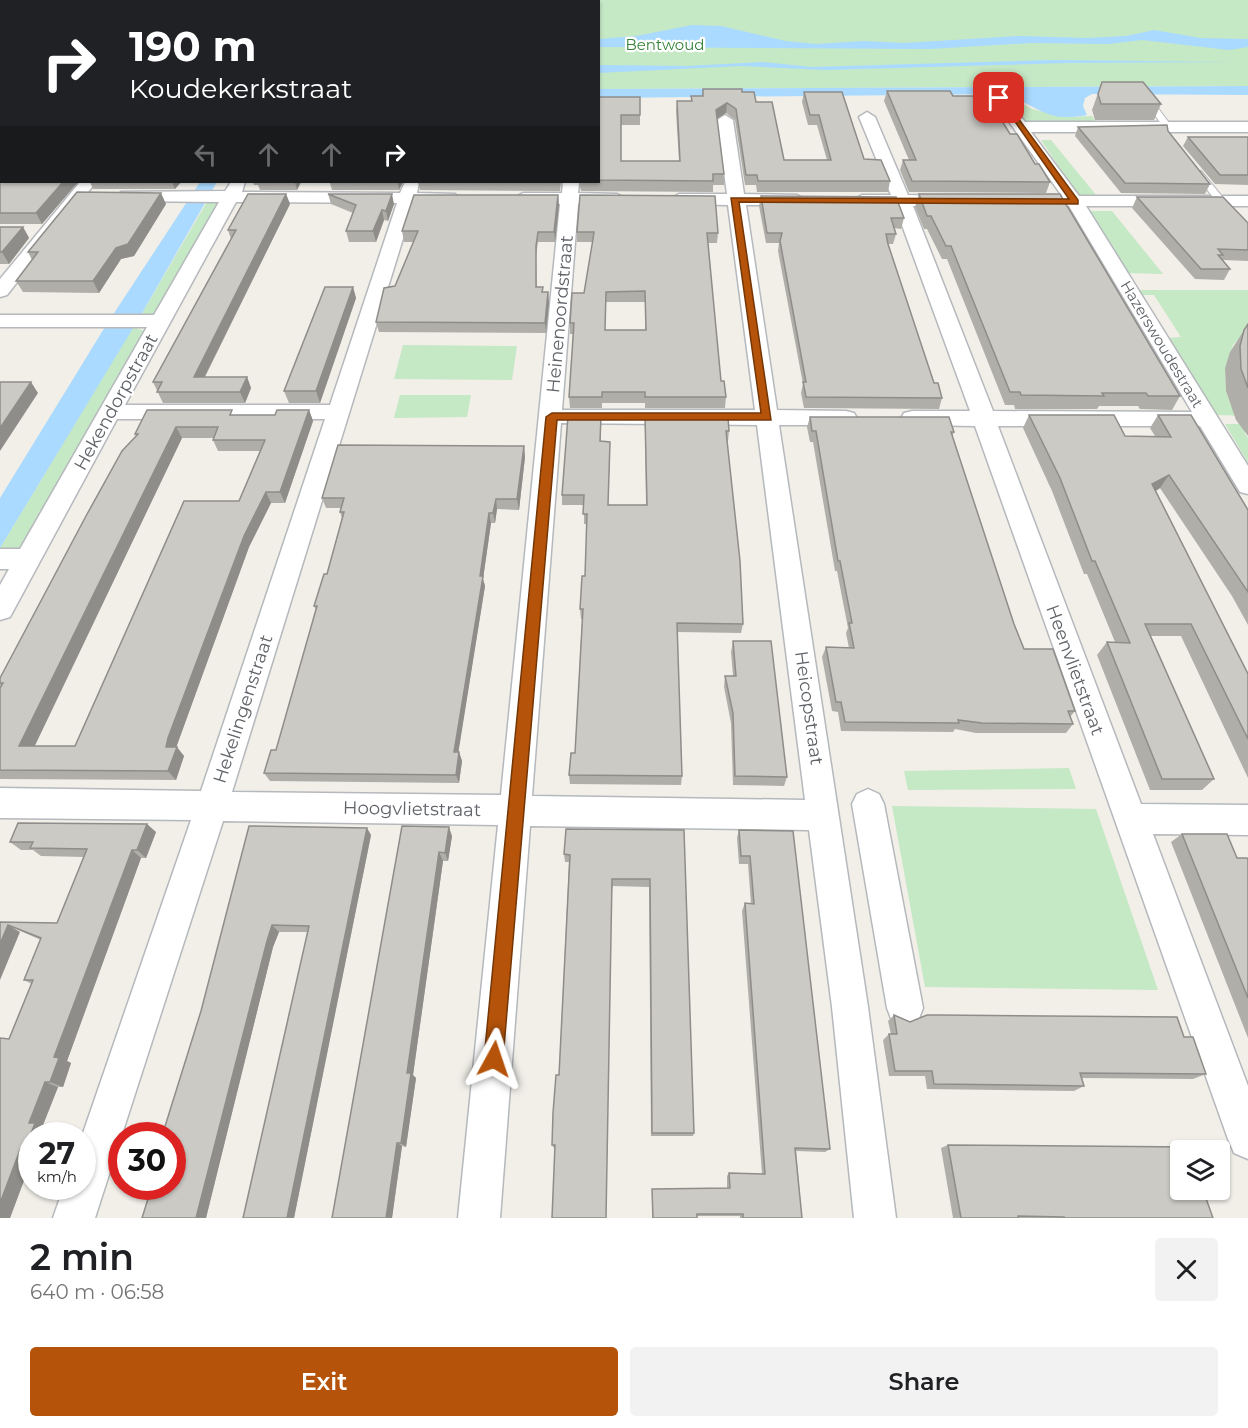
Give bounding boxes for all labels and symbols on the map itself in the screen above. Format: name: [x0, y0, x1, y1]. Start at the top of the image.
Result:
park label: Bentwoud: [625, 35, 705, 54]
pin: [973, 72, 1024, 123]
street label: Heinenoordstraat: [542, 234, 578, 394]
street label: Hazerswoudestraat: [1116, 277, 1208, 411]
street label: Hekendorpstraat: [69, 330, 163, 474]
street label: Heenvlietstraat: [1041, 602, 1109, 738]
street label: Hekelingenstraat: [209, 632, 277, 786]
street label: Heicopstraat: [790, 650, 828, 766]
street label: Hoogvlietstraat: [343, 797, 481, 821]
position arrow: [462, 1027, 526, 1091]
speed limit sign: 30: [108, 1122, 186, 1200]

